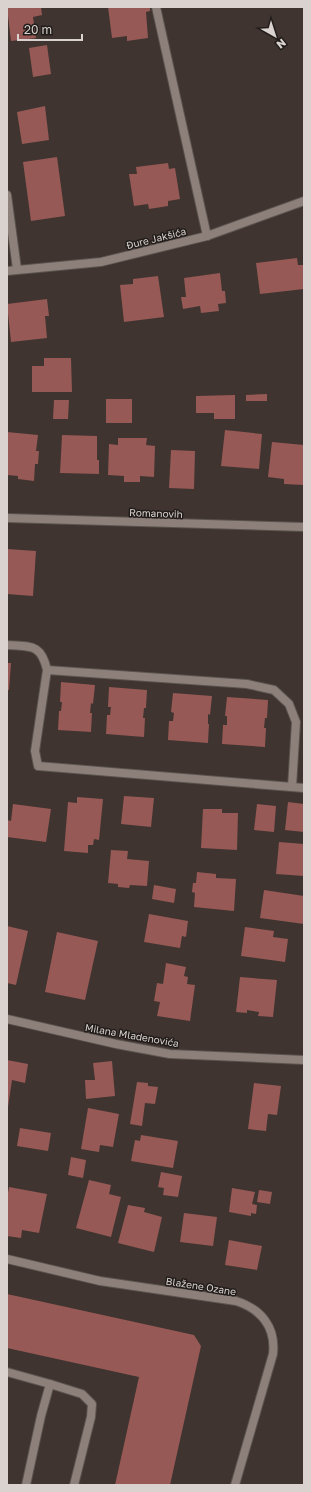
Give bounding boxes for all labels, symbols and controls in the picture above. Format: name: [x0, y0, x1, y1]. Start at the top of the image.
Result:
scale bar: [18, 16, 82, 42]
north arrow: [255, 16, 295, 56]
text: 20 m: [24, 22, 52, 37]
text: N: [274, 36, 289, 52]
street label: Đure Jakšića: [125, 225, 187, 251]
street label: Romanovih: [129, 506, 183, 520]
street label: Milana Mladenovića: [84, 1021, 180, 1049]
street label: Blažene Ozane: [165, 1275, 237, 1298]

